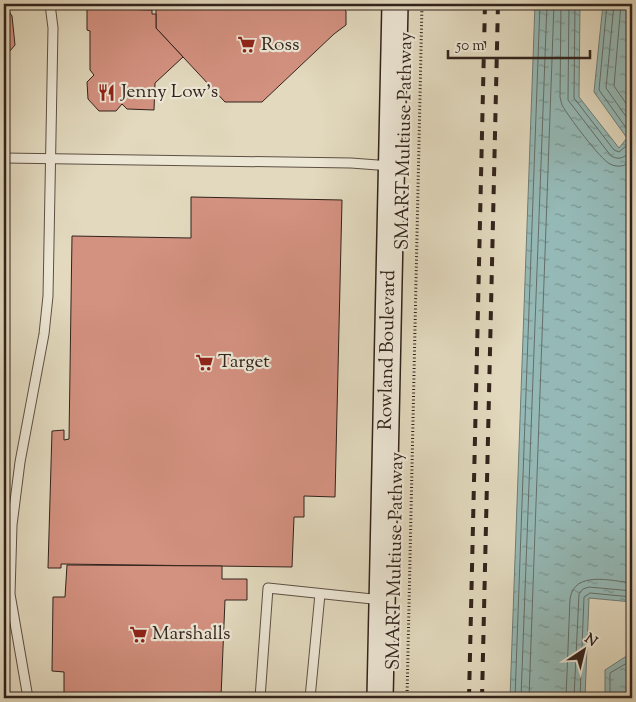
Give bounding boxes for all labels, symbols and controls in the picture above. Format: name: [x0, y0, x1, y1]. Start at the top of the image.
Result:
scale bar: [448, 28, 591, 60]
street label: SMART Multiuse Pathway: [390, 31, 420, 250]
place label: Ross: [261, 32, 299, 59]
supermarket icon: Ross: [237, 35, 257, 55]
text: 50 m: [455, 36, 485, 57]
place label: Jenny Low's: [120, 79, 218, 106]
restaurant icon: Jenny Low's: [97, 82, 117, 102]
street label: Rowland Boulevard: [372, 269, 403, 431]
place label: Target: [218, 349, 270, 376]
supermarket icon: Target: [194, 352, 214, 372]
street label: SMART Multiuse Pathway: [381, 451, 411, 670]
place label: Marshalls: [152, 621, 231, 648]
supermarket icon: Marshalls: [128, 624, 148, 644]
north arrow: [558, 624, 608, 674]
text: N: [580, 630, 601, 652]

